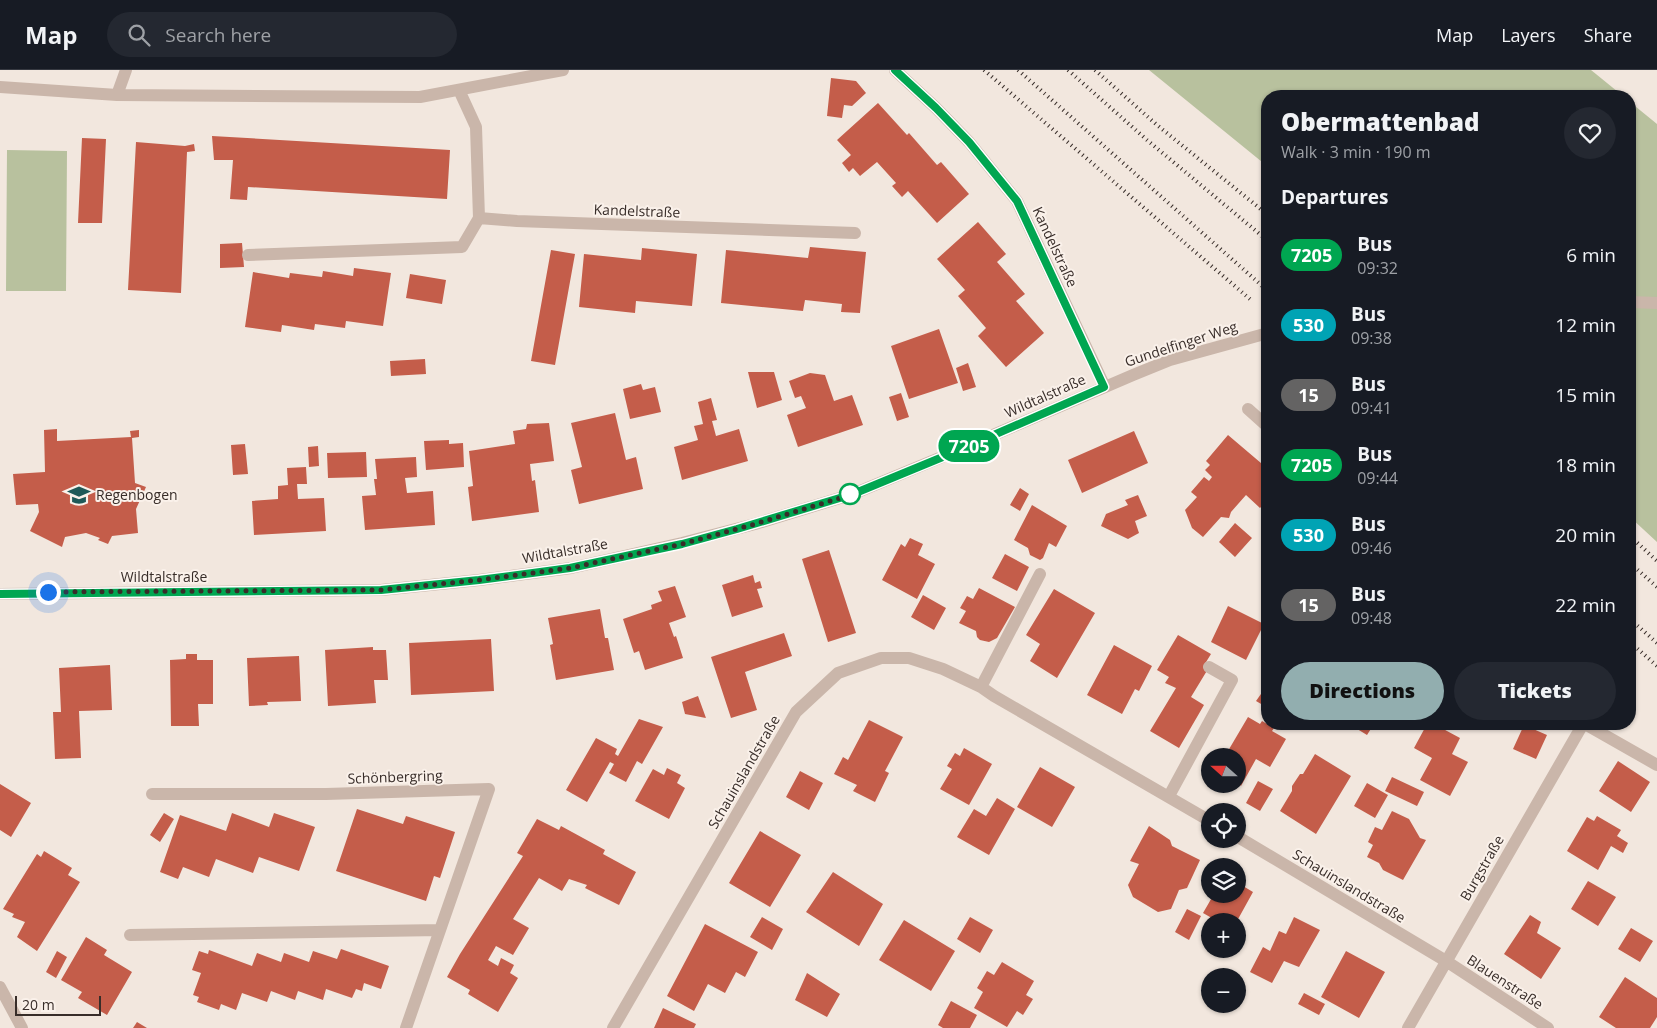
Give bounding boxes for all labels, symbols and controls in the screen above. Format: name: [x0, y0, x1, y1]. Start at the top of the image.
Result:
search box: [107, 12, 457, 57]
text: Map: [25, 18, 77, 51]
icon: search: [125, 21, 153, 49]
text: Search here: [165, 22, 271, 48]
text: Map: [1436, 23, 1473, 47]
text: Layers: [1501, 23, 1556, 47]
text: Share: [1584, 23, 1632, 47]
text: Obermattenbad: [1281, 105, 1479, 138]
button: heart: [1564, 107, 1616, 159]
text: Walk · 3 min · 190 m: [1281, 141, 1431, 163]
text: Departures: [1281, 184, 1388, 210]
street label: Kandelstraße: [593, 199, 681, 222]
street label: Kandelstraße: [1029, 204, 1082, 290]
text: Bus: [1357, 231, 1392, 257]
text: 6 min: [1566, 242, 1616, 268]
text: 7205: [1291, 243, 1332, 267]
text: 09:32: [1357, 257, 1398, 279]
text: Bus: [1351, 301, 1386, 327]
text: 12 min: [1555, 312, 1616, 338]
text: 530: [1293, 313, 1324, 337]
street label: Gundelfinger Weg: [1122, 316, 1240, 371]
text: 09:38: [1351, 327, 1392, 349]
street label: Wildtalstraße: [1001, 369, 1088, 422]
text: Bus: [1351, 371, 1386, 397]
text: 15 min: [1555, 382, 1616, 408]
text: 15: [1298, 383, 1319, 407]
text: 09:41: [1351, 397, 1392, 419]
line badge: 7205: [934, 430, 1004, 462]
text: 7205: [948, 434, 990, 458]
text: Bus: [1357, 441, 1392, 467]
text: 18 min: [1555, 452, 1616, 478]
text: 7205: [1291, 453, 1332, 477]
text: 09:44: [1357, 467, 1398, 489]
school or university icon: Regenbogen: [66, 482, 92, 508]
unlabelled marker: [839, 483, 861, 505]
place label: Regenbogen: [96, 485, 178, 504]
text: Bus: [1351, 511, 1386, 537]
text: 20 min: [1555, 522, 1616, 548]
text: 530: [1293, 523, 1324, 547]
street label: Wildtalstraße: [521, 534, 609, 567]
text: 09:46: [1351, 537, 1392, 559]
street label: Wildtalstraße: [121, 567, 207, 586]
your location: [36, 580, 61, 605]
text: Bus: [1351, 581, 1386, 607]
text: 22 min: [1555, 592, 1616, 618]
text: 15: [1298, 593, 1319, 617]
text: 09:48: [1351, 607, 1392, 629]
button: Directions: [1281, 662, 1444, 720]
button: Tickets: [1454, 662, 1616, 720]
street label: Schauinslandstraße: [703, 711, 784, 832]
north arrow: [1201, 748, 1246, 792]
map controls: [1201, 748, 1246, 1013]
street label: Schönbergring: [347, 765, 443, 788]
button: locate: [1201, 803, 1246, 848]
street label: Burgstraße: [1455, 831, 1508, 904]
street label: Schauinslandstraße: [1289, 844, 1409, 927]
button: layers: [1201, 858, 1246, 903]
button: +: [1201, 913, 1246, 958]
street label: Blauenstraße: [1464, 950, 1547, 1013]
button: −: [1201, 968, 1246, 1013]
scale bar: [15, 993, 101, 1016]
text: 20 m: [22, 995, 55, 1014]

